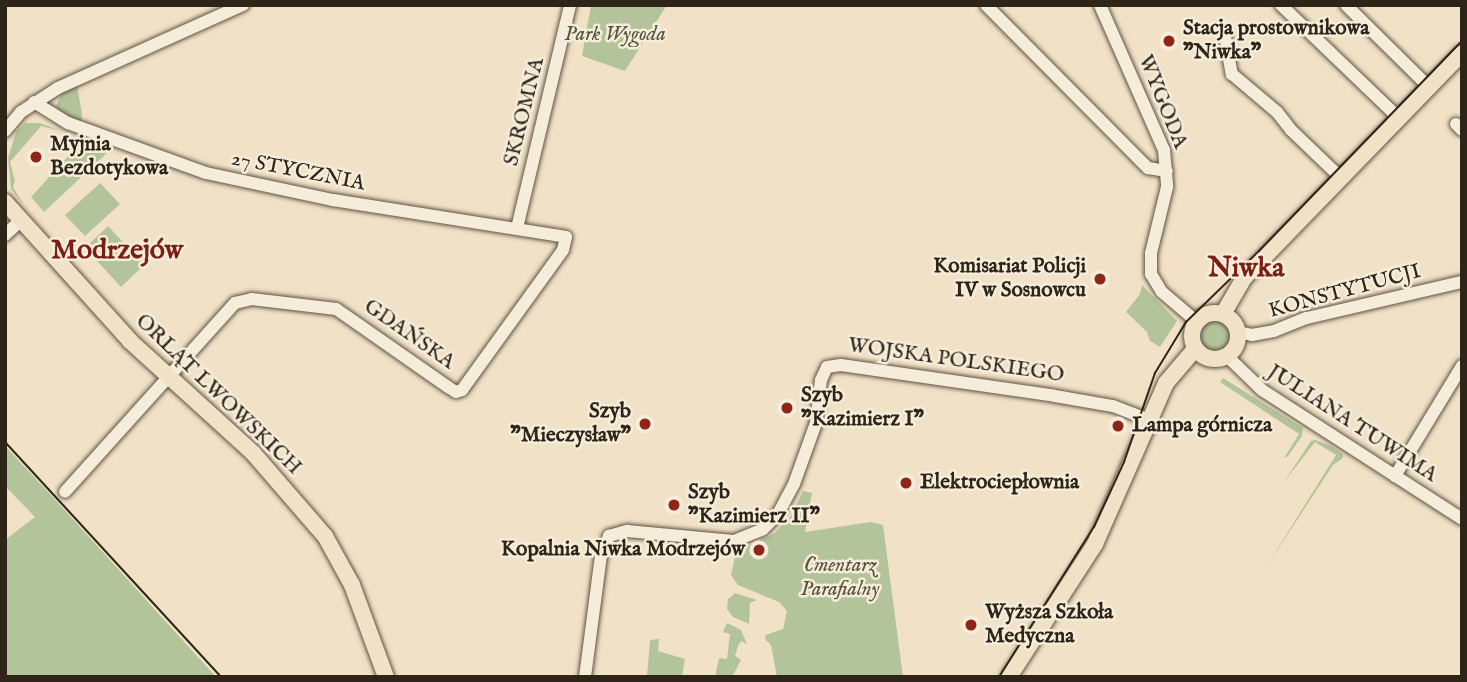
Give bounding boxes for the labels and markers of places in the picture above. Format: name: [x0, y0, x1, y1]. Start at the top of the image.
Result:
place label: Stacja prostownikowa "Niwka": [1183, 16, 1369, 66]
marker: Stacja prostownikowa "Niwka": [1161, 33, 1177, 49]
place label: Myjnia Bezdotykowa: [50, 132, 168, 182]
marker: Myjnia Bezdotykowa: [28, 149, 44, 165]
place label: Komisariat Policji IV w Sosnowcu: [933, 254, 1086, 304]
marker: Komisariat Policji IV w Sosnowcu: [1092, 271, 1108, 287]
place label: Szyb "Kazimierz I": [801, 383, 924, 433]
place label: Szyb "Mieczysław": [510, 399, 631, 449]
marker: Szyb "Kazimierz I": [779, 400, 795, 416]
place label: Lampa górnicza: [1132, 413, 1272, 439]
marker: Szyb "Mieczysław": [637, 416, 653, 432]
marker: Lampa górnicza: [1110, 418, 1126, 434]
place label: Elektrociepłownia: [920, 470, 1079, 496]
marker: Elektrociepłownia: [898, 475, 914, 491]
place label: Szyb "Kazimierz II": [688, 480, 820, 530]
marker: Szyb "Kazimierz II": [666, 497, 682, 513]
place label: Kopalnia Niwka Modrzejów: [501, 537, 745, 563]
marker: Kopalnia Niwka Modrzejów: [751, 542, 767, 558]
place label: Wyższa Szkoła Medyczna: [985, 600, 1113, 650]
marker: Wyższa Szkoła Medyczna: [963, 617, 979, 633]

